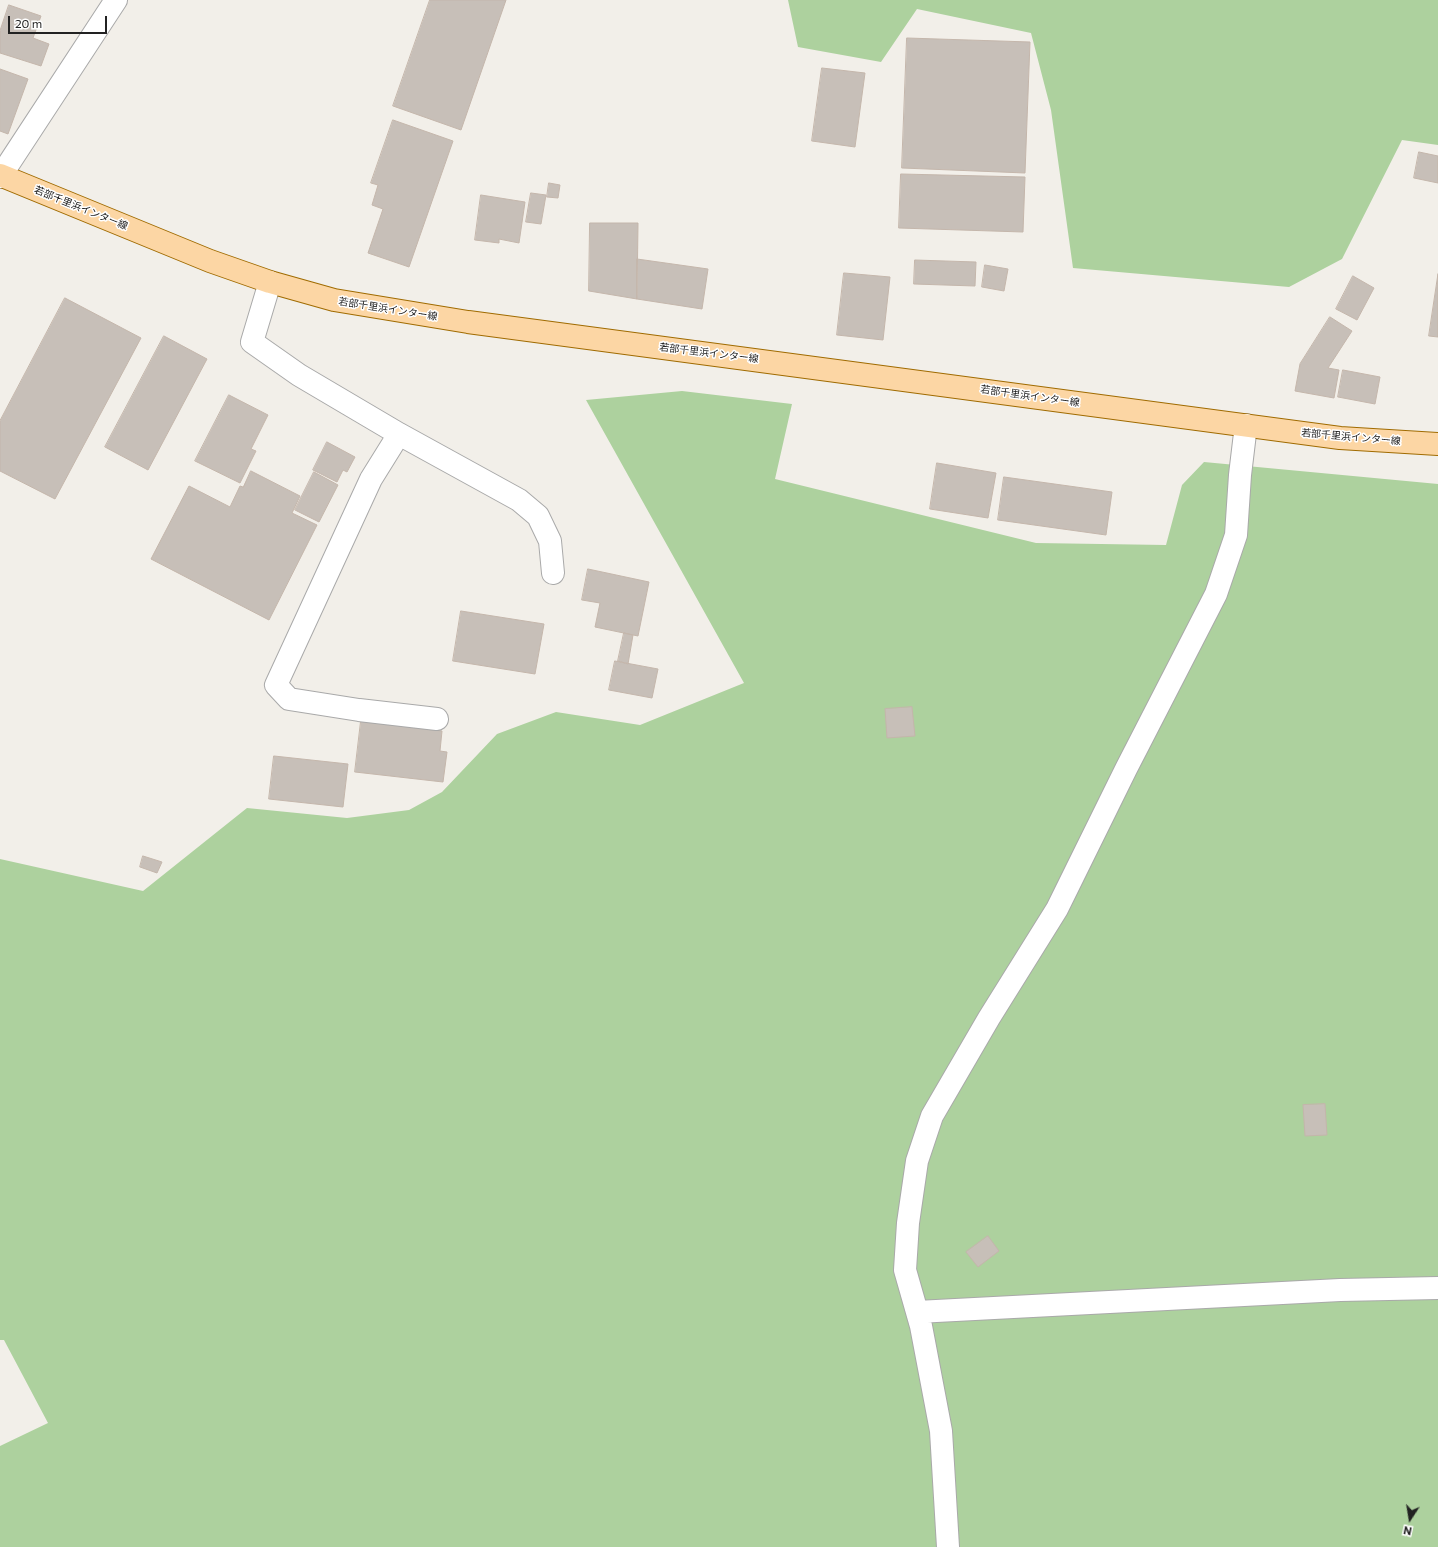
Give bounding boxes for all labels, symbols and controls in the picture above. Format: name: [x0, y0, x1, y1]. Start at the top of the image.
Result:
scale bar: [10, 8, 109, 34]
text: 20 m: [15, 16, 42, 30]
street label: 若部千里浜インター線: [32, 184, 130, 232]
street label: 若部千里浜インター線: [338, 295, 438, 323]
street label: 若部千里浜インター線: [659, 341, 759, 365]
street label: 若部千里浜インター線: [980, 383, 1080, 409]
street label: 若部千里浜インター線: [1301, 427, 1401, 447]
north arrow: [1390, 1499, 1430, 1539]
text: N: [1402, 1524, 1413, 1538]

